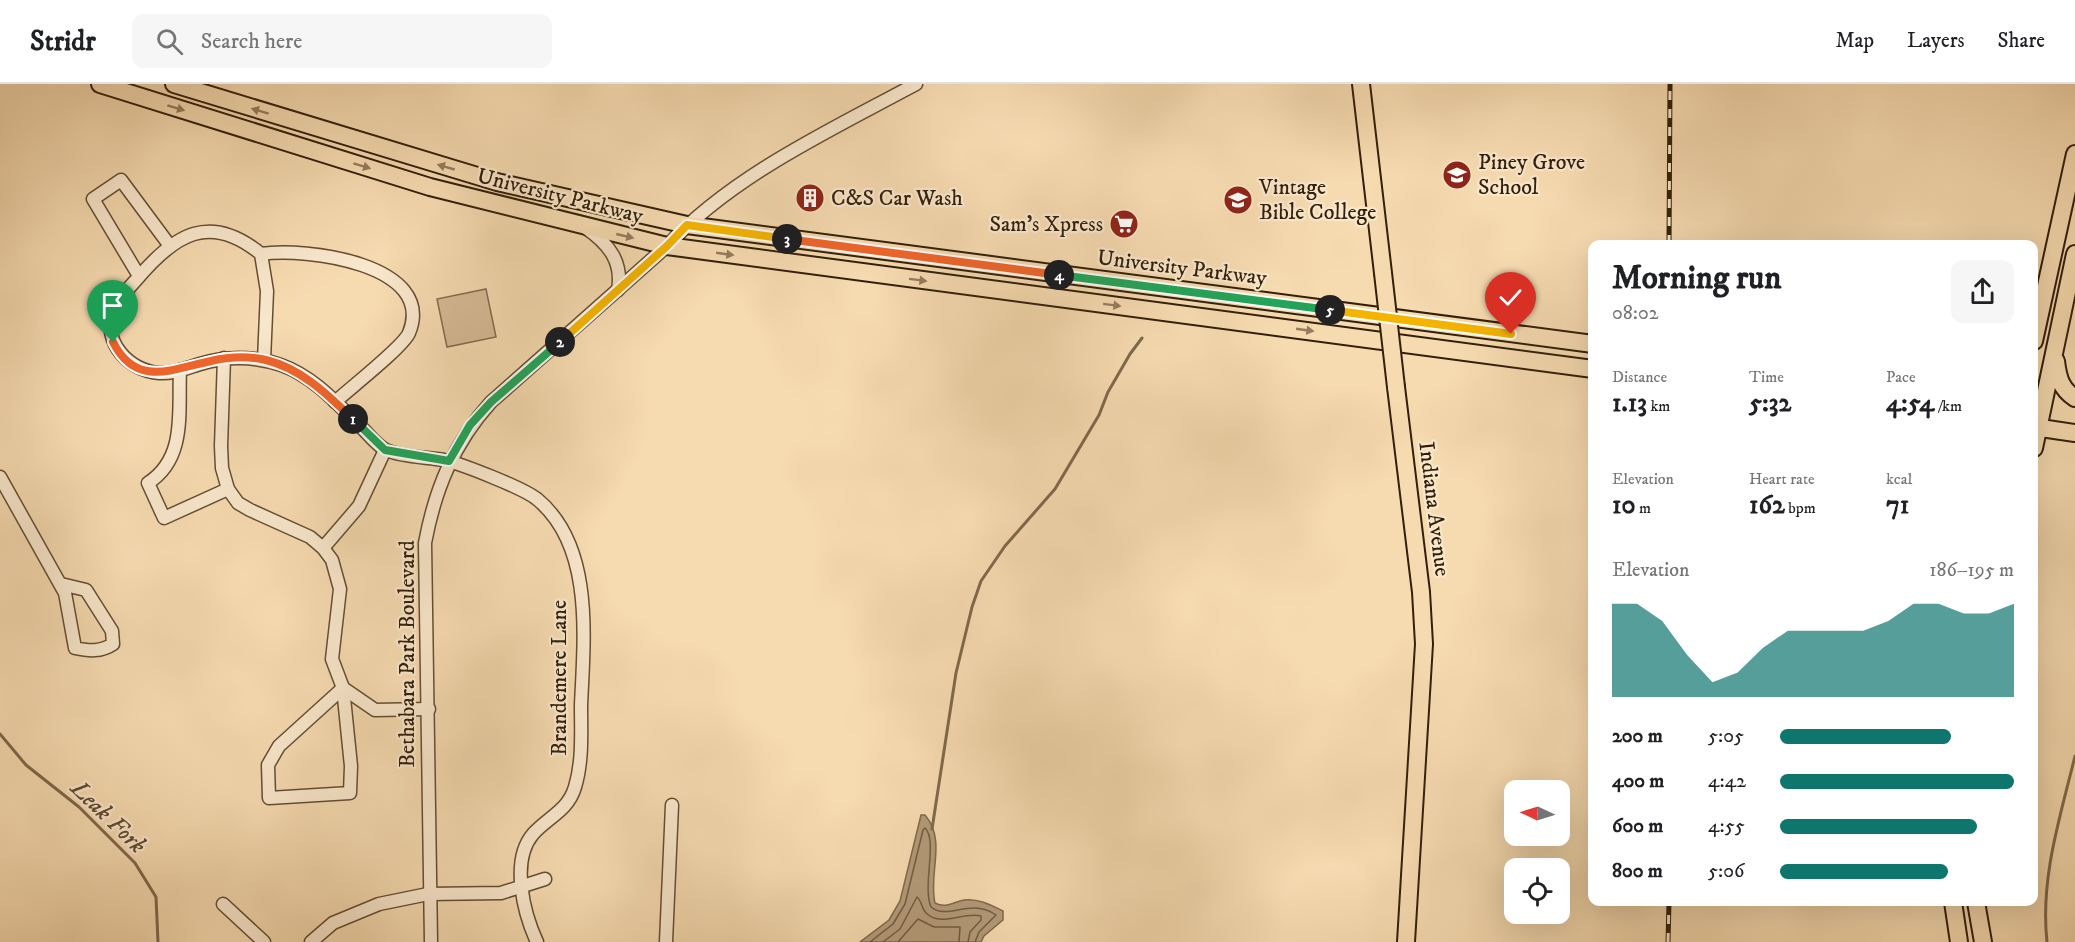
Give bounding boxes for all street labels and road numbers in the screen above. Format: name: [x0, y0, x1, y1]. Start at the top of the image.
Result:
street label: University Parkway: [474, 162, 647, 230]
street label: University Parkway: [1096, 244, 1269, 292]
street label: Indiana Avenue: [1412, 440, 1456, 578]
street label: Bethabara Park Boulevard: [394, 540, 421, 768]
street label: Brandemere Lane: [546, 600, 573, 756]

